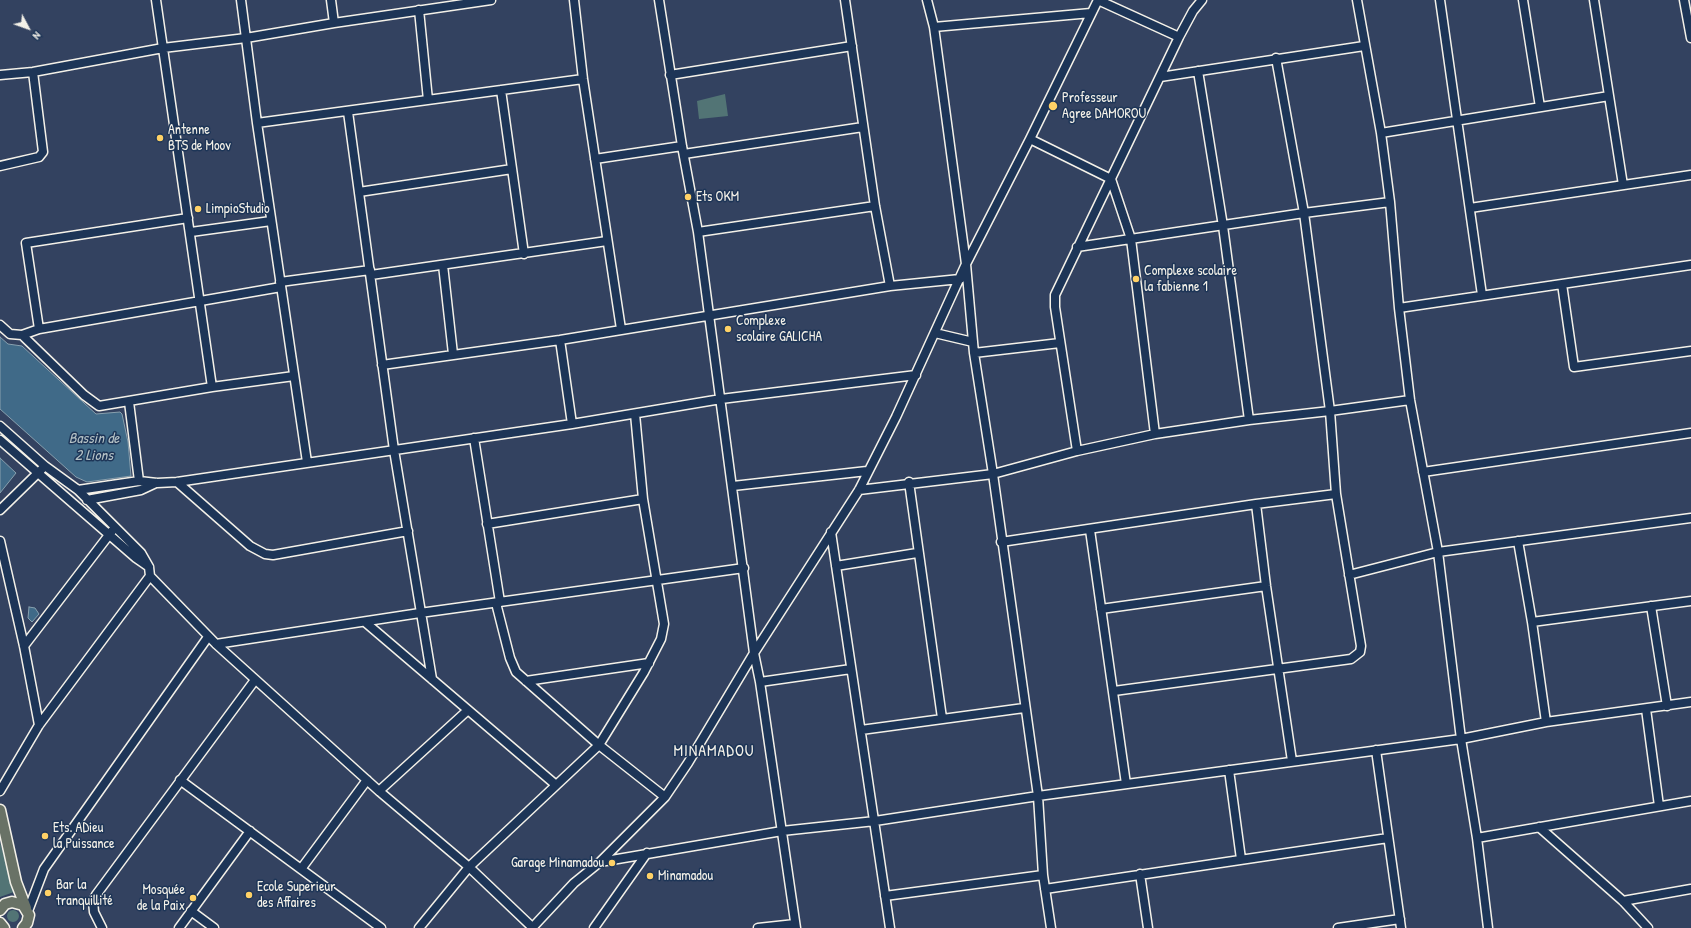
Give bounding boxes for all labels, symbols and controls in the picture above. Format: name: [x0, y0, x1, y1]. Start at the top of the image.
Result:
north arrow: [8, 8, 48, 48]
text: N: [30, 29, 44, 43]
place label: Professeur Agree DAMOROU: [1062, 90, 1146, 122]
marker: Professeur Agree DAMOROU: [1047, 100, 1059, 112]
place label: Antenne BTS de Moov: [168, 122, 231, 154]
marker: Antenne BTS de Moov: [155, 133, 165, 143]
place label: Ets OKM: [696, 189, 739, 205]
marker: Ets OKM: [683, 192, 693, 202]
place label: LimpioStudio: [206, 201, 270, 217]
marker: LimpioStudio: [193, 204, 203, 214]
place label: Complexe scolaire la fabienne 1: [1144, 263, 1237, 296]
marker: Complexe scolaire la fabienne 1: [1131, 274, 1141, 284]
place label: Complexe scolaire GALICHA: [736, 313, 822, 346]
marker: Complexe scolaire GALICHA: [723, 324, 733, 334]
water label: Bassin de 2 Lions: [69, 430, 119, 465]
district label: MINAMADOU: [673, 742, 755, 762]
place label: Ets. ADieu la Puissance: [53, 820, 115, 852]
marker: Ets. ADieu la Puissance: [40, 831, 50, 841]
place label: Garage Minamadou: [511, 855, 604, 871]
marker: Garage Minamadou: [607, 858, 617, 868]
place label: Minamadou: [658, 868, 713, 884]
marker: Minamadou: [645, 871, 655, 881]
place label: Bar la tranquillité: [56, 877, 113, 910]
place label: Ecole Superieur des Affaires: [257, 879, 335, 912]
place label: Mosquée de la Paix: [137, 882, 185, 914]
marker: Bar la tranquillité: [43, 888, 53, 898]
marker: Ecole Superieur des Affaires: [244, 890, 254, 900]
marker: Mosquée de la Paix: [188, 893, 198, 903]

